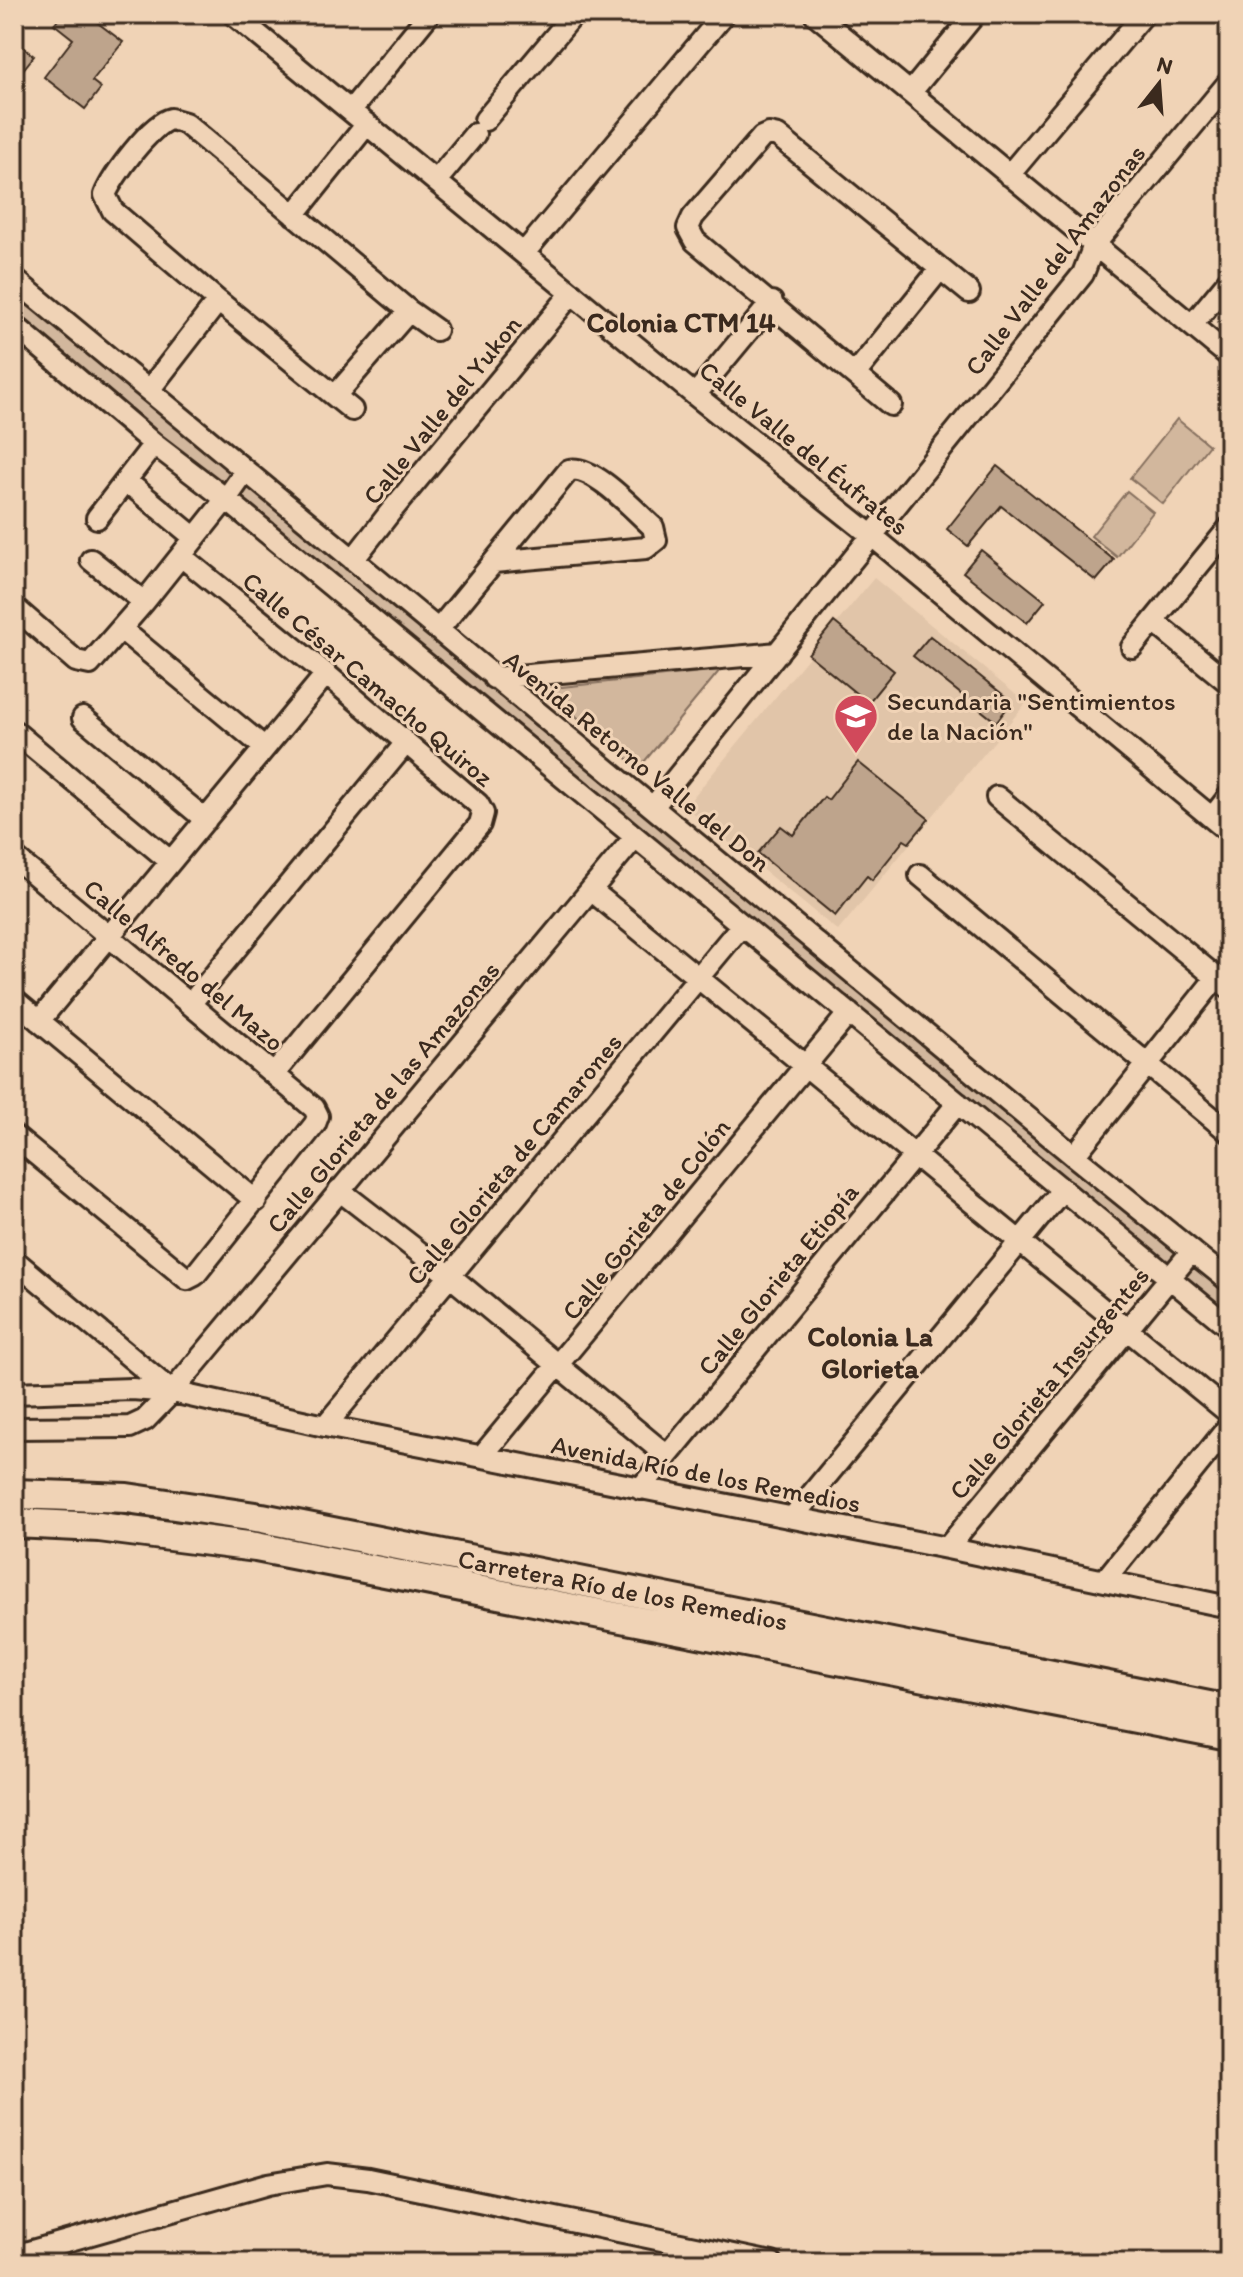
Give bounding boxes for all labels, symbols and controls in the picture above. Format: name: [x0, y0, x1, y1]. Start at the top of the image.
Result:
north arrow: [1119, 44, 1199, 124]
text: N: [1154, 50, 1176, 80]
street label: Calle Valle del Amazonas: [958, 138, 1152, 382]
district label: Colonia CTM 14: [586, 305, 776, 339]
street label: Calle Valle del Yukon: [356, 309, 528, 511]
street label: Calle Valle del Éufrates: [693, 354, 915, 542]
street label: Calle César Camacho Quiroz: [236, 565, 500, 793]
street label: Avenida Retorno Valle del Don: [497, 643, 777, 879]
place label: Secundaria "Sentimientos de la Nación": [887, 685, 1176, 747]
school or university icon: Secundaria "Sentimientos de la Nación": [832, 692, 880, 755]
street label: Calle Alfredo del Mazo: [77, 872, 291, 1058]
street label: Calle Glorieta de las Amazonas: [260, 954, 506, 1240]
street label: Calle Glorieta de Camarones: [399, 1026, 629, 1292]
street label: Calle Gorieta de Colón: [555, 1111, 737, 1326]
street label: Calle Glorieta Etiopía: [691, 1176, 866, 1382]
street label: Calle Glorieta Insurgentes: [942, 1260, 1156, 1506]
district label: Colonia La Glorieta: [807, 1319, 933, 1385]
street label: Avenida Río de los Remedios: [549, 1428, 863, 1520]
street label: Carretera Río de los Remedios: [455, 1542, 791, 1638]

